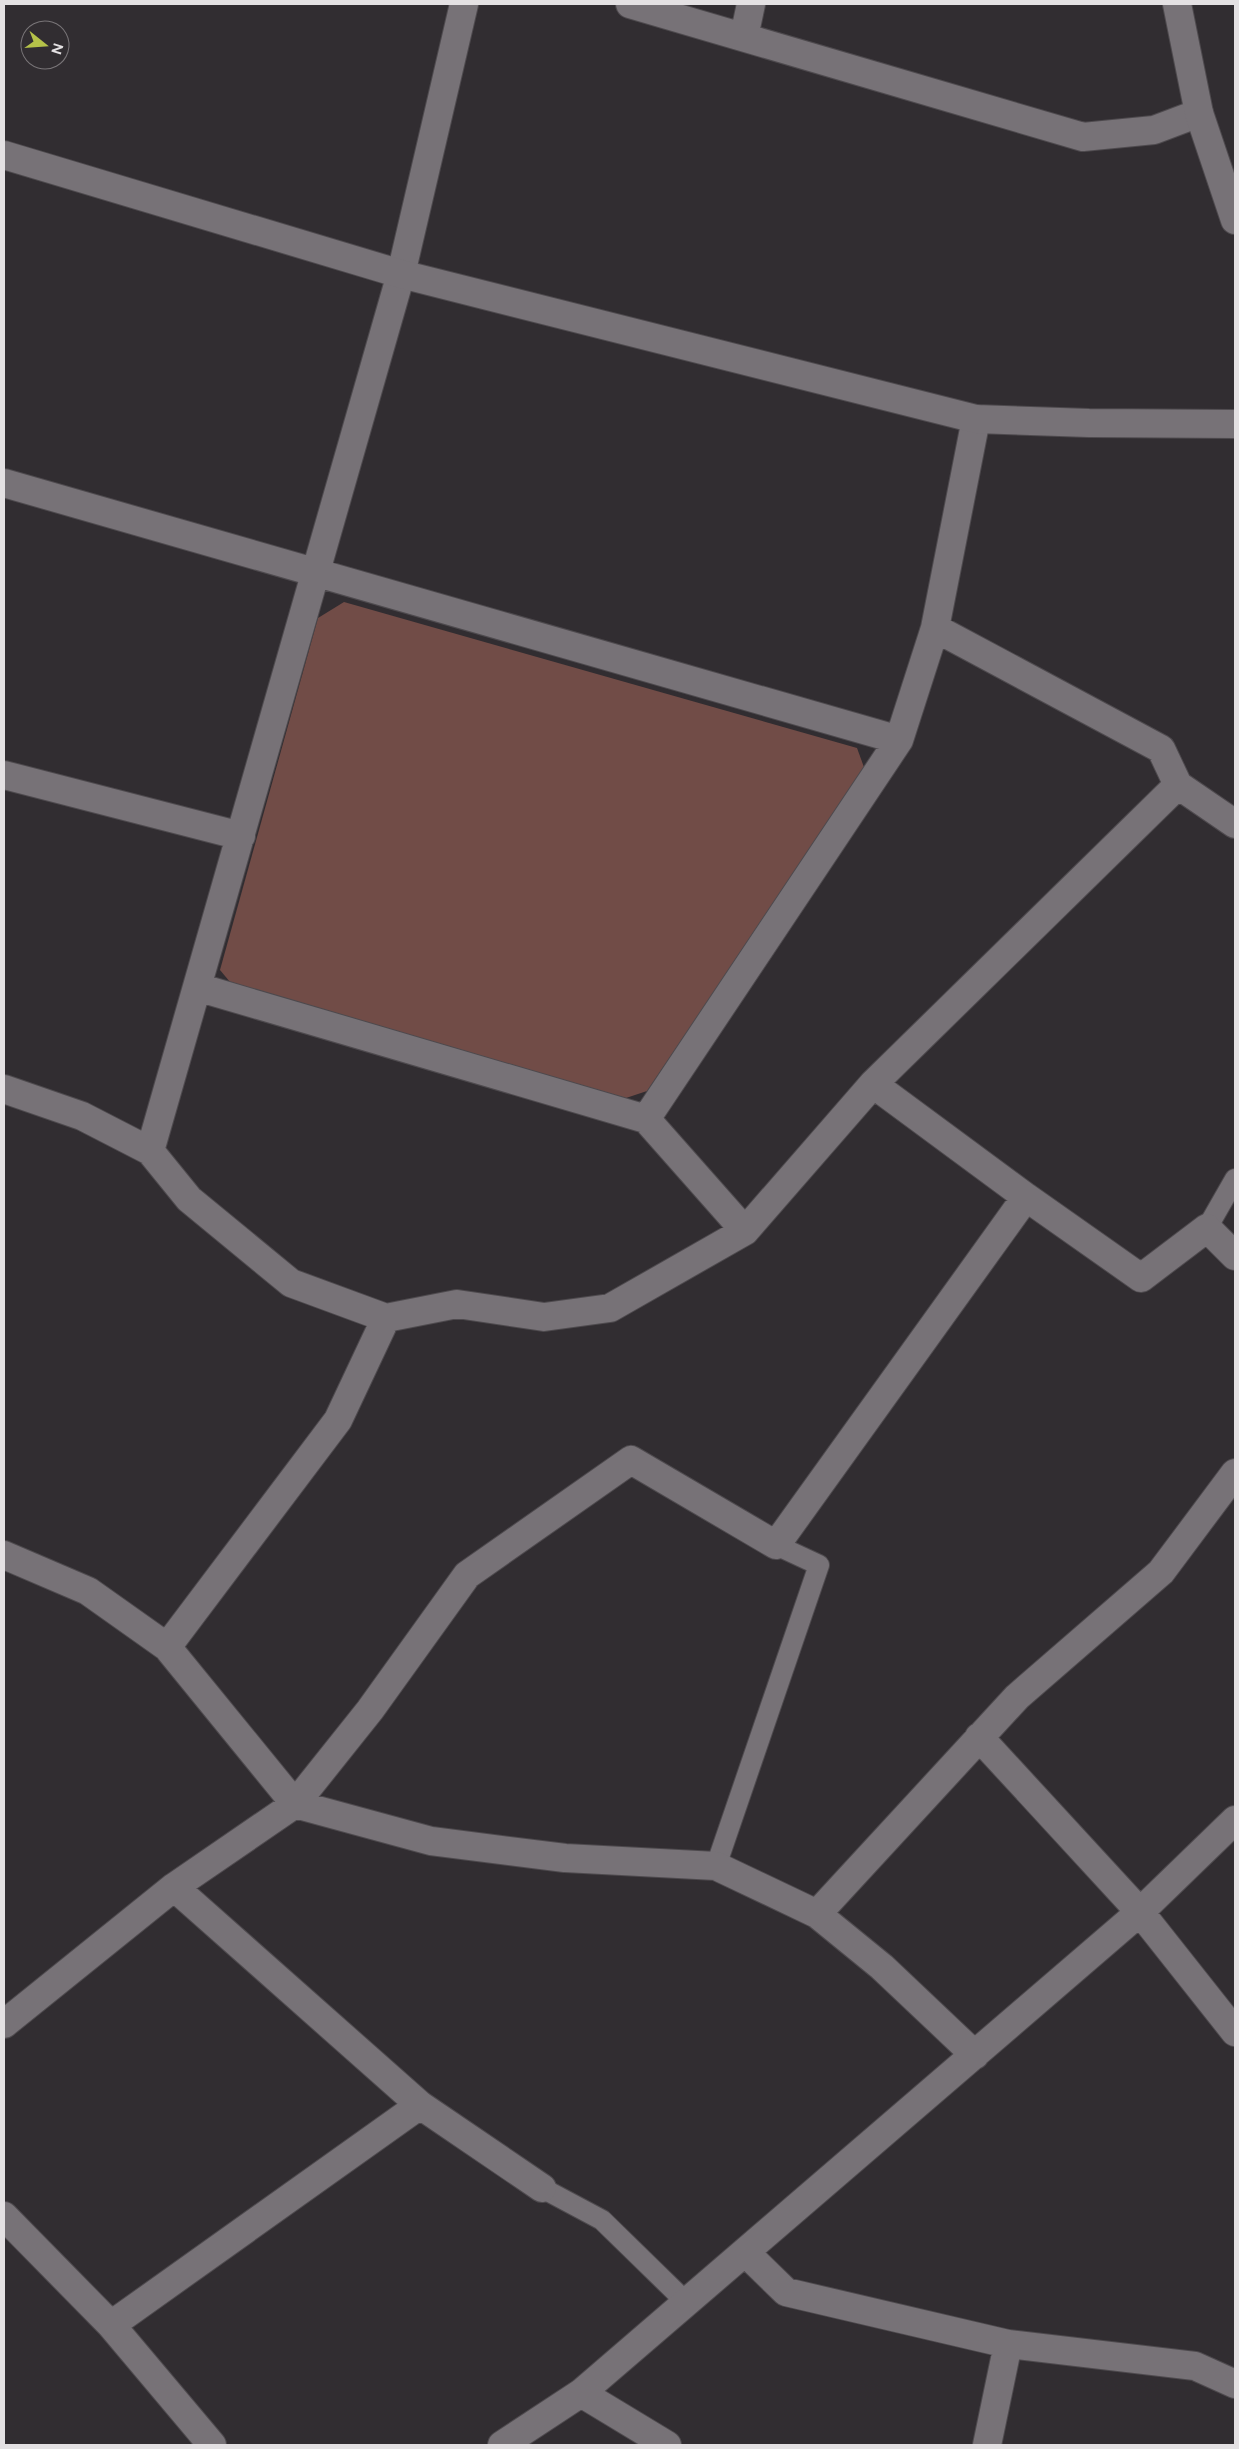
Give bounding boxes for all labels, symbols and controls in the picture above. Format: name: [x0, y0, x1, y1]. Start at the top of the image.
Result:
north arrow: [20, 20, 70, 70]
text: N: [47, 41, 67, 56]

